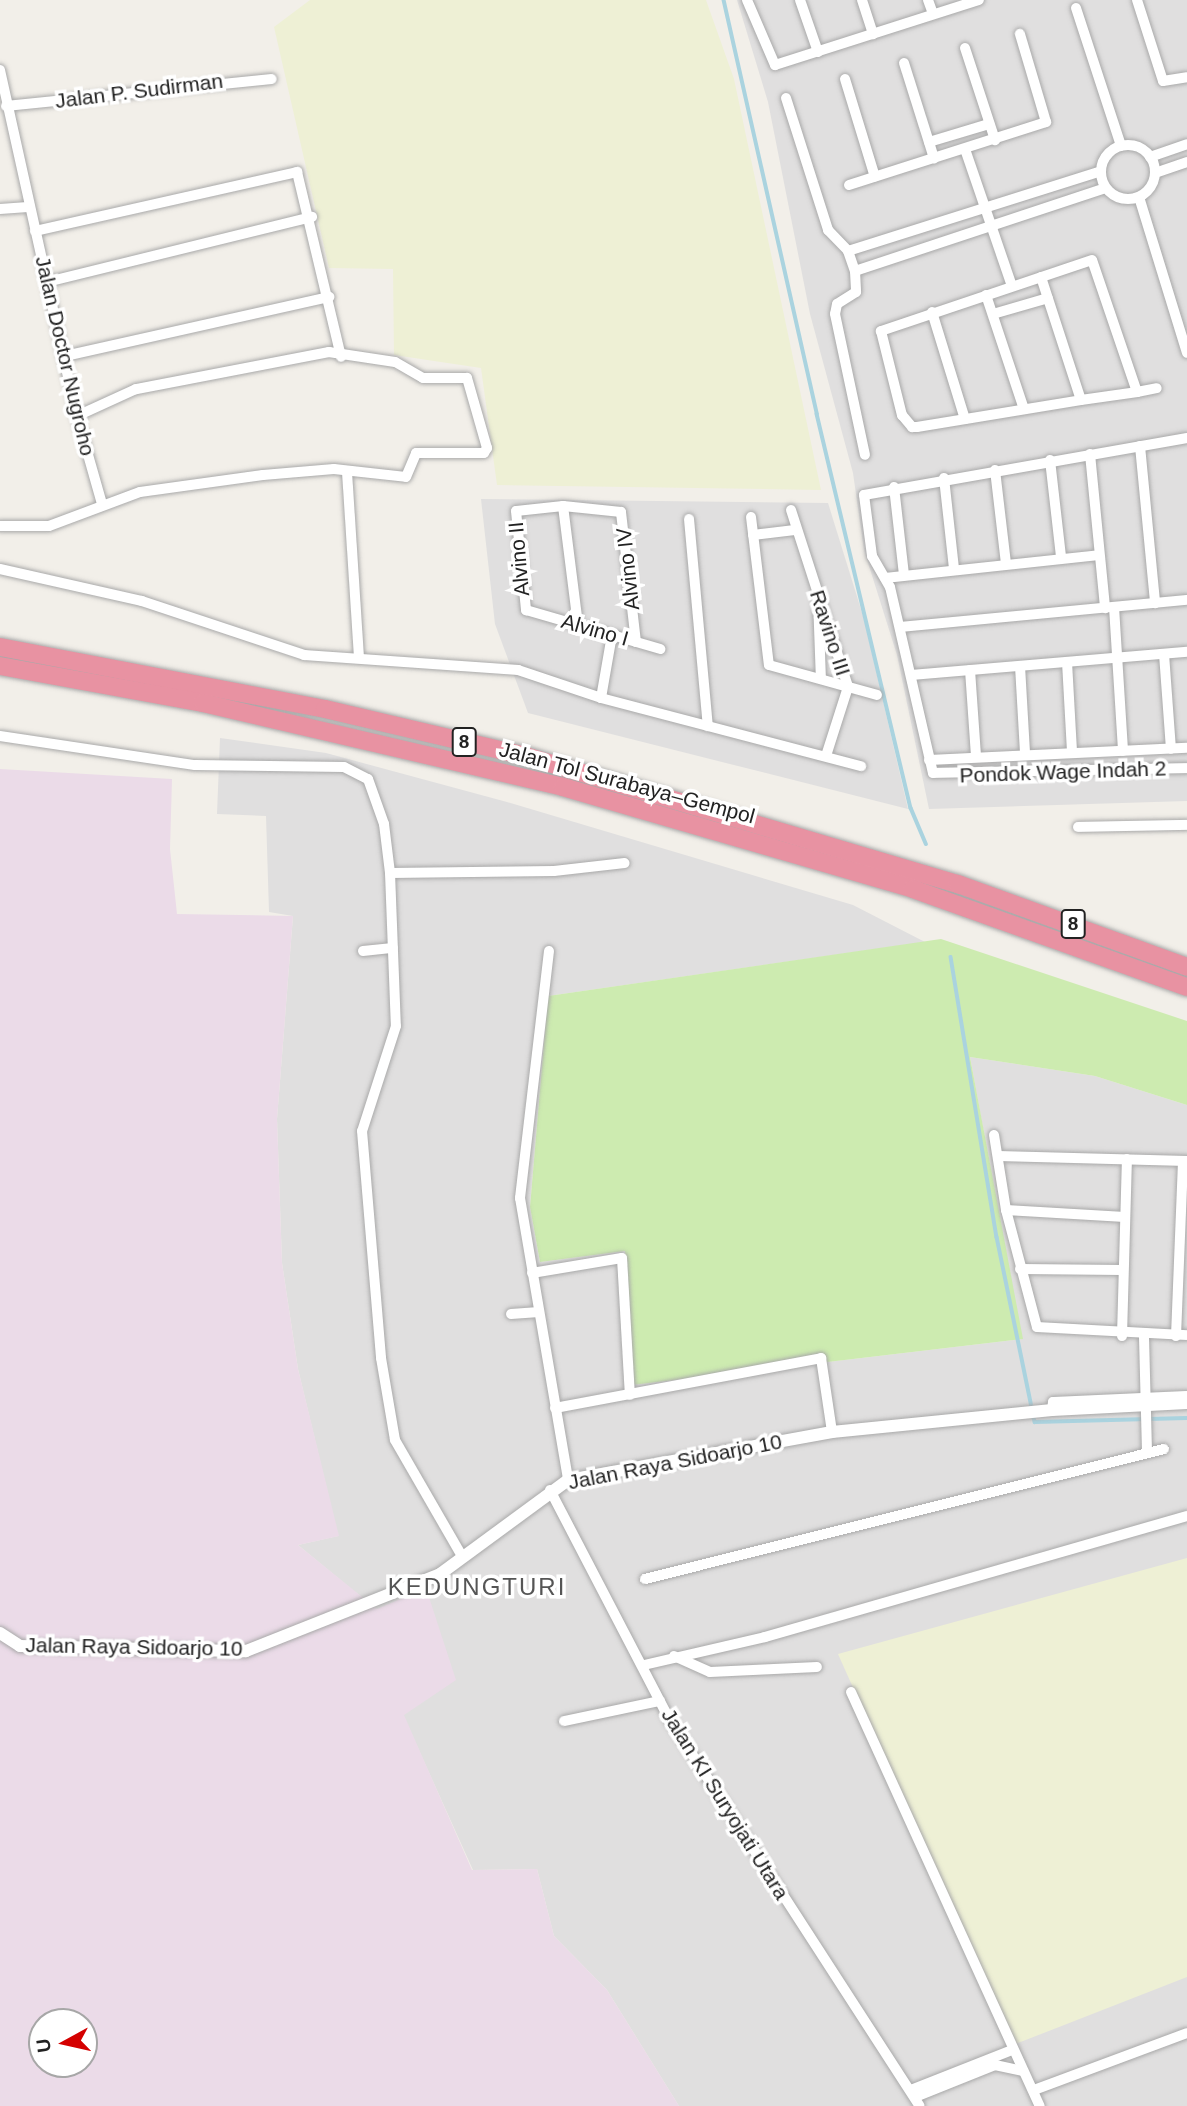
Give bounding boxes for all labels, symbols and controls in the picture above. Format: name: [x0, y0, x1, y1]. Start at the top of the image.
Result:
street label: Jalan P. Sudirman: [54, 68, 224, 114]
street label: Jalan Doctor Nugroho: [30, 254, 100, 458]
street label: Alvino II: [503, 521, 535, 597]
street label: Alvino IV: [611, 526, 645, 612]
street label: Ravino III: [804, 587, 856, 679]
street label: Alvino I: [558, 608, 632, 652]
road number: 8: [450, 726, 478, 758]
street label: Jalan Tol Surabaya–Gempol: [496, 737, 758, 829]
street label: Pondok Wage Indah 2: [959, 756, 1167, 788]
road number: 8: [1059, 908, 1087, 940]
street label: Jalan Raya Sidoarjo 10: [566, 1429, 784, 1495]
district label: KEDUNGTURI: [389, 1573, 565, 1601]
street label: Jalan Raya Sidoarjo 10: [25, 1633, 243, 1661]
street label: Jalan KI Suryojati Utara: [656, 1704, 794, 1904]
north arrow: [28, 2008, 98, 2078]
text: U: [32, 2037, 55, 2054]

